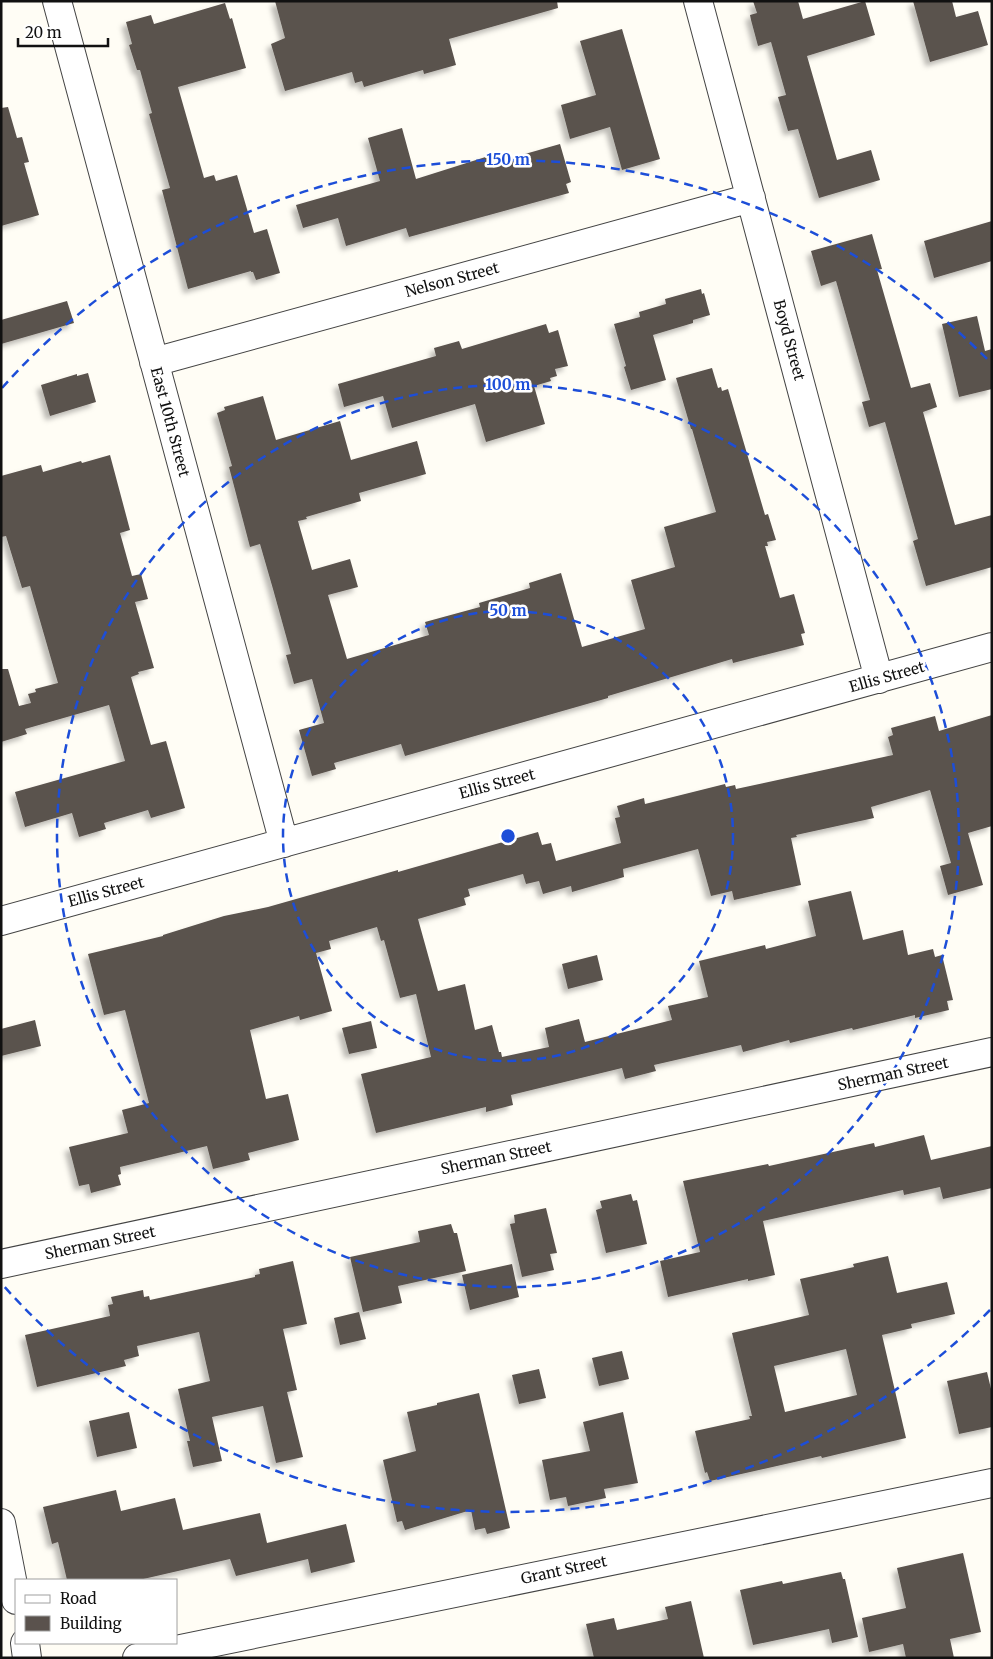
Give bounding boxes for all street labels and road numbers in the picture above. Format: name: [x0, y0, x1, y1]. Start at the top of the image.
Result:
street label: Nelson Street: [403, 258, 501, 301]
street label: Boyd Street: [770, 297, 809, 383]
street label: East 10th Street: [147, 365, 194, 479]
street label: Ellis Street: [847, 657, 927, 696]
street label: Ellis Street: [457, 764, 537, 803]
street label: Ellis Street: [66, 872, 146, 911]
street label: Sherman Street: [836, 1052, 950, 1095]
street label: Sherman Street: [439, 1136, 553, 1179]
street label: Sherman Street: [43, 1221, 157, 1264]
street label: Grant Street: [519, 1551, 609, 1588]

